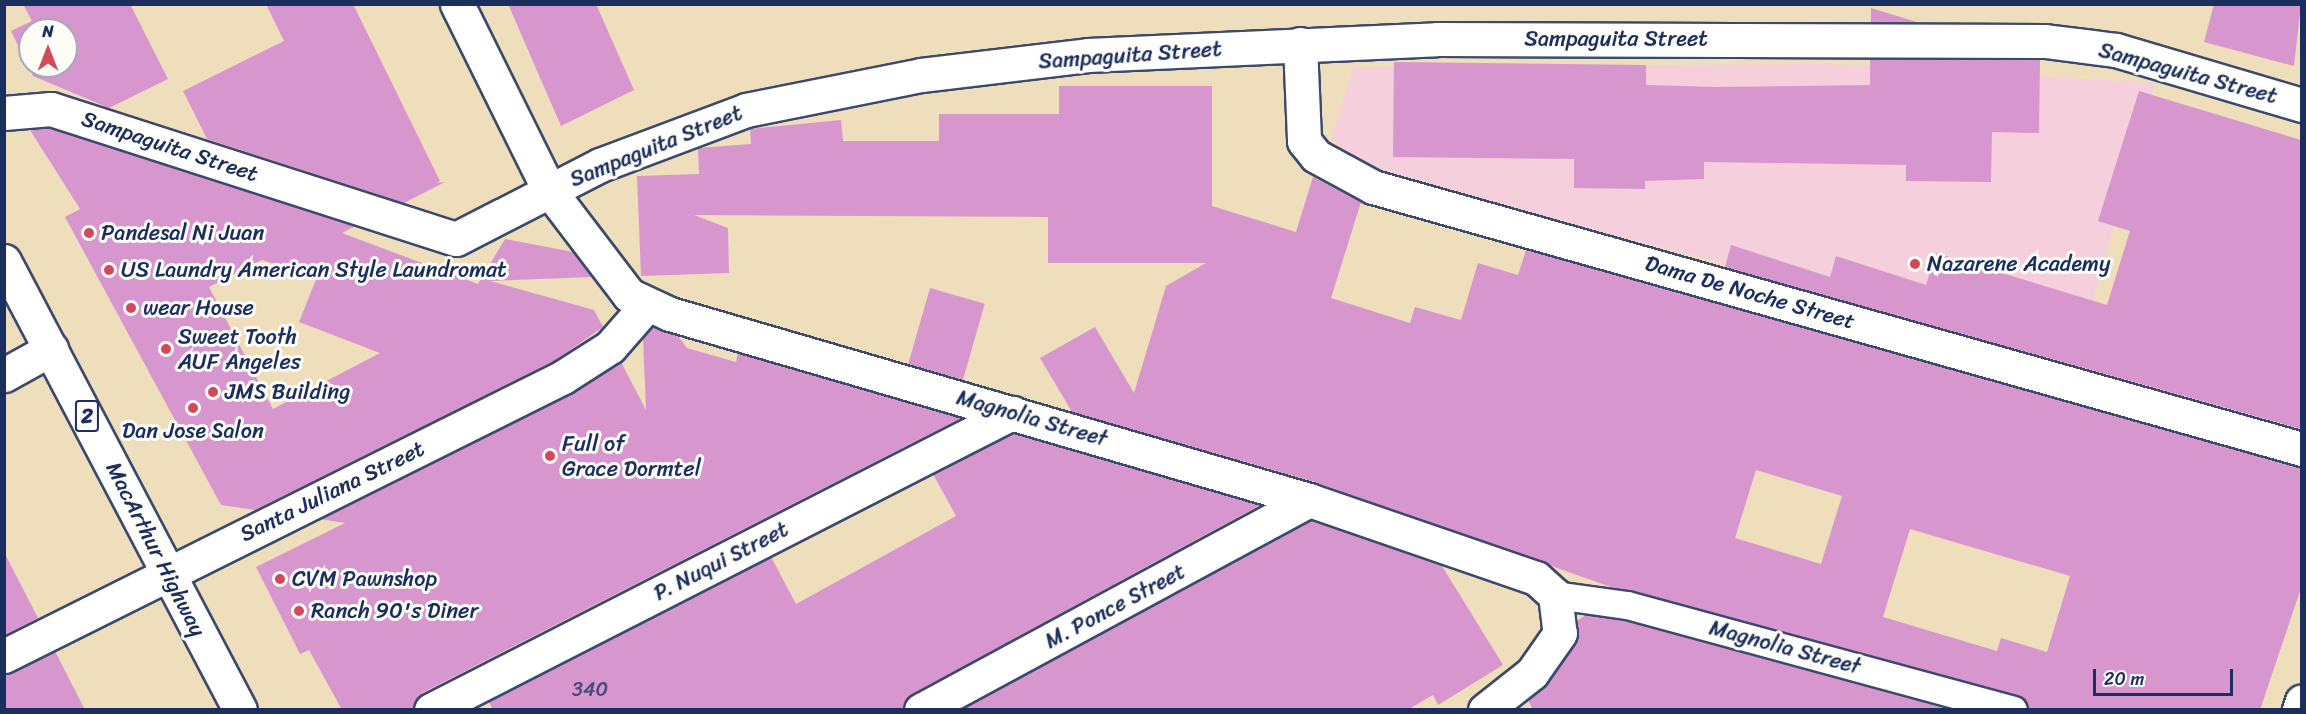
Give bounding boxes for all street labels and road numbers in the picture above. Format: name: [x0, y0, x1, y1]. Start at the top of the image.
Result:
street label: Sampaguita Street: [1524, 26, 1708, 52]
street label: Sampaguita Street: [1037, 35, 1223, 75]
street label: Sampaguita Street: [2096, 36, 2280, 110]
street label: Sampaguita Street: [566, 99, 746, 193]
street label: Sampaguita Street: [79, 105, 261, 187]
street label: Dama De Noche Street: [1642, 249, 1858, 335]
street label: Magnolia Street: [953, 384, 1111, 452]
road number: 2: [74, 398, 100, 434]
street label: Santa Juliana Street: [236, 435, 428, 547]
street label: MacArthur Highway: [101, 457, 211, 641]
street label: P. Nuqui Street: [649, 515, 793, 607]
street label: M. Ponce Street: [1039, 557, 1191, 655]
street label: Magnolia Street: [1706, 614, 1864, 680]

